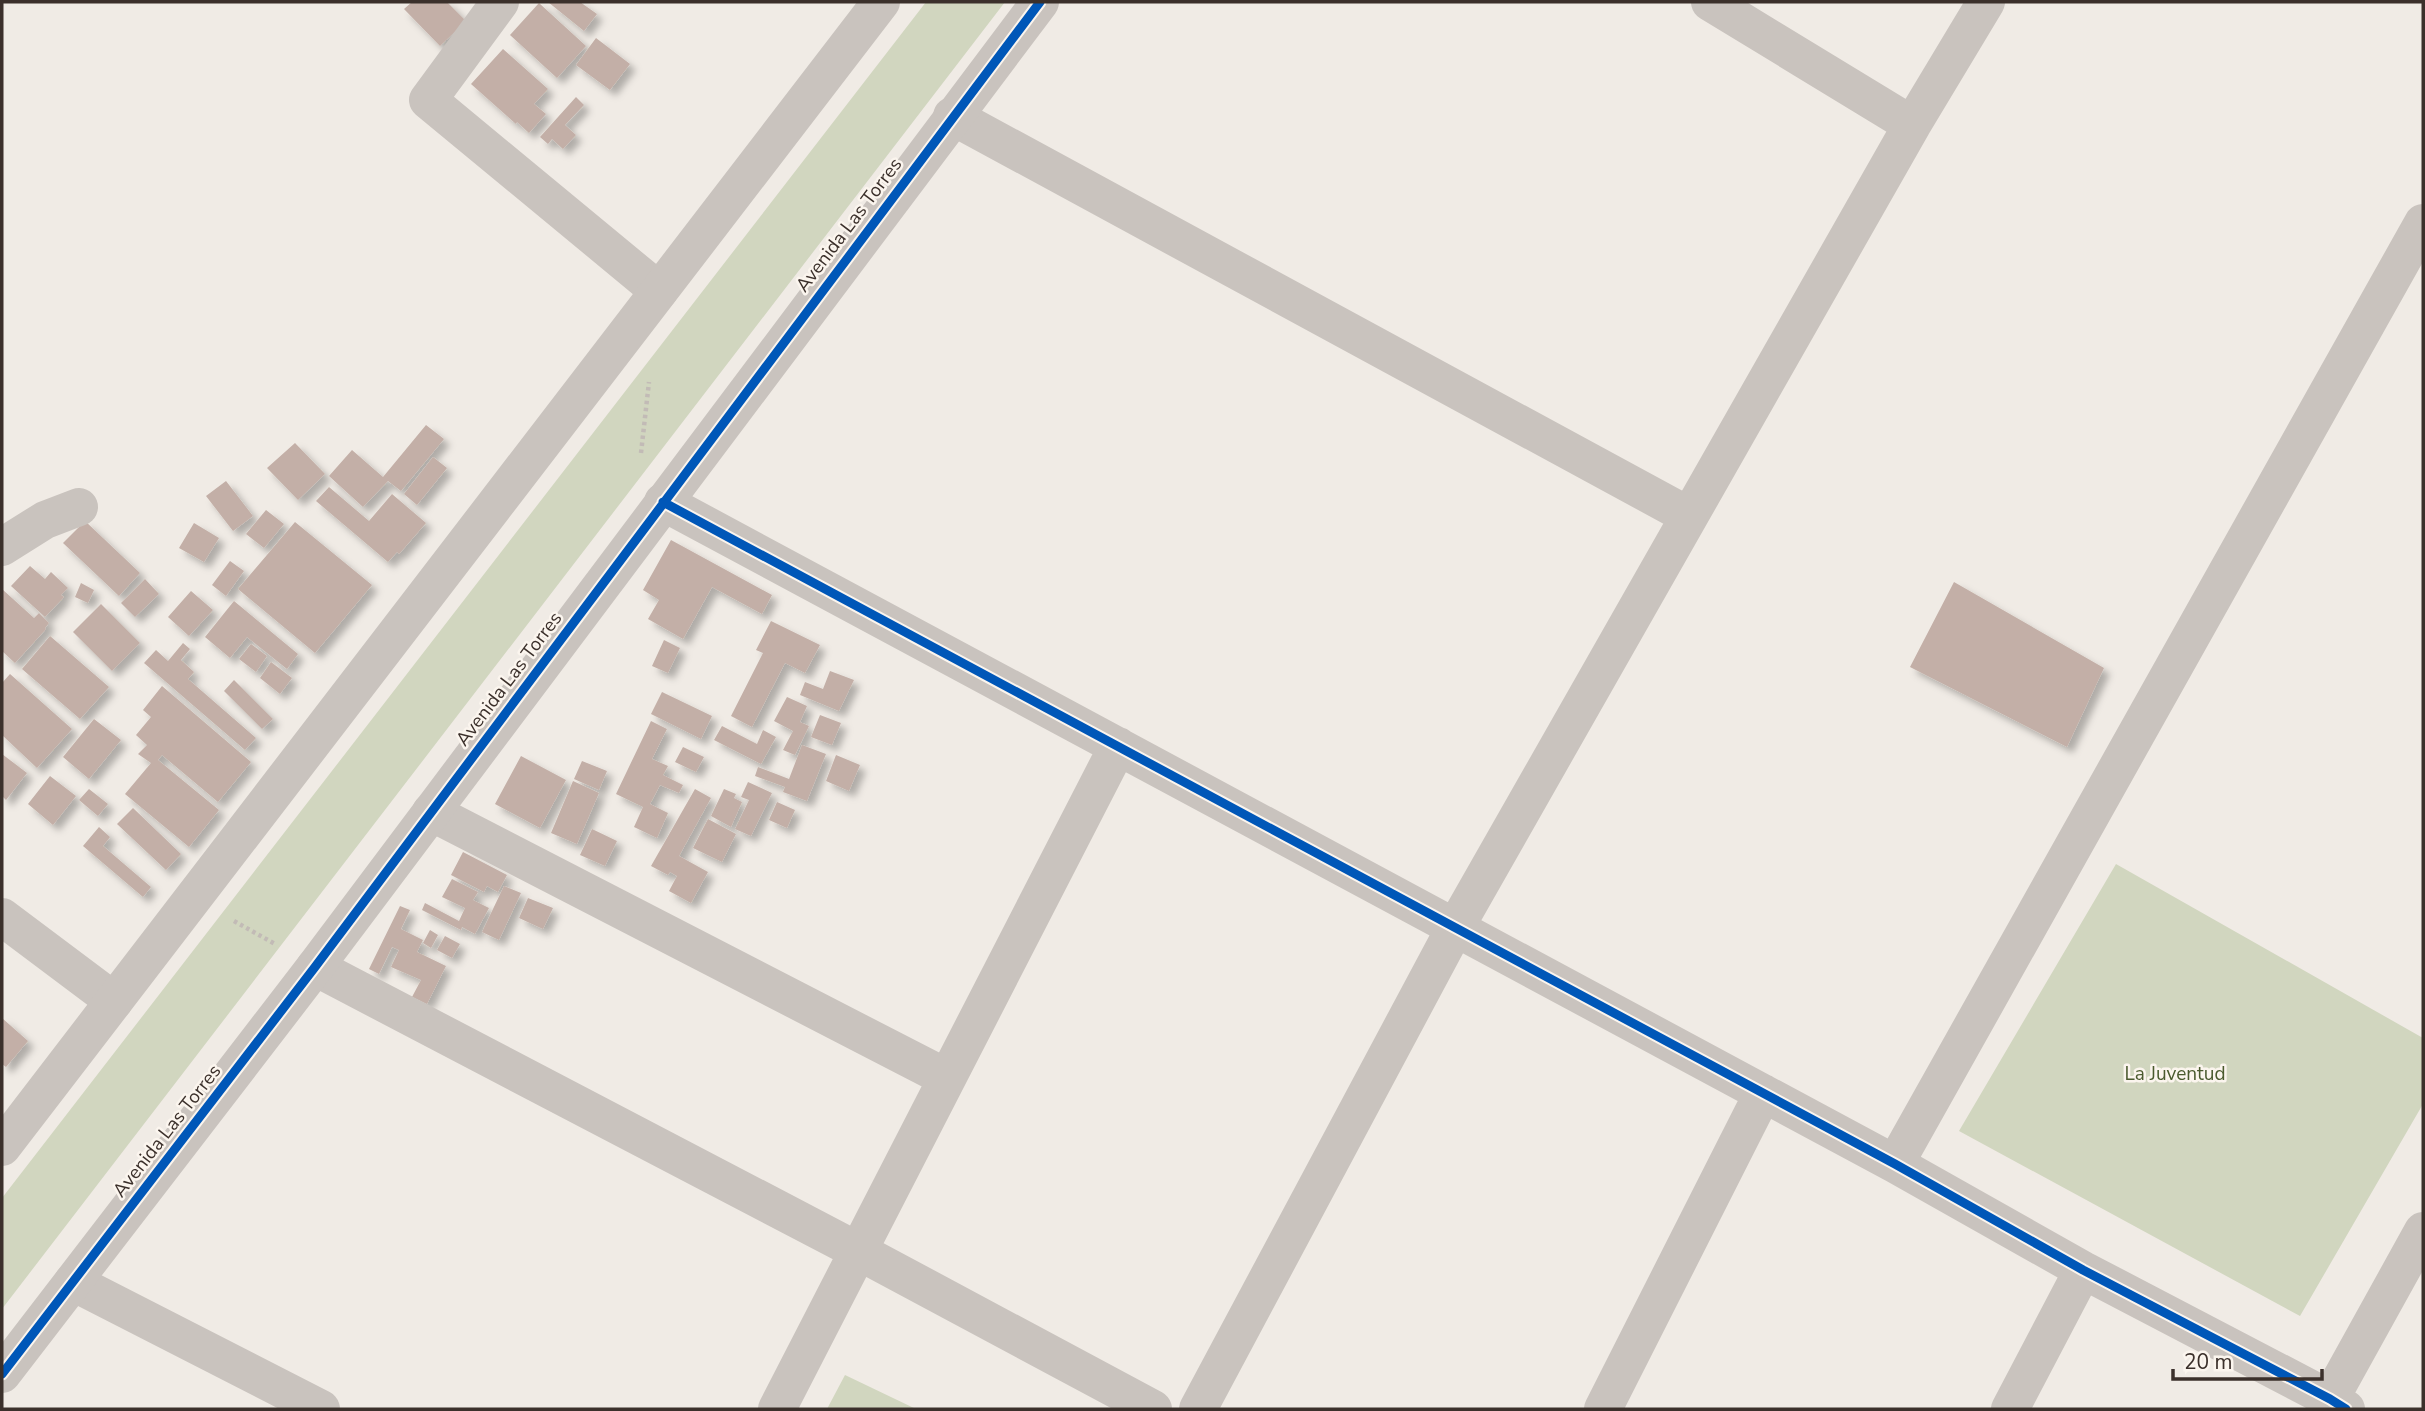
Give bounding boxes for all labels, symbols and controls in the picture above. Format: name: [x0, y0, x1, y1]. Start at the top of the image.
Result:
street label: Avenida Las Torres: [790, 152, 908, 298]
street label: Avenida Las Torres: [450, 606, 568, 752]
street label: Avenida Las Torres: [107, 1059, 227, 1203]
park label: La Juventud: [2124, 1061, 2226, 1087]
scale bar: [2173, 1338, 2322, 1382]
text: 20 m: [2184, 1348, 2233, 1376]

